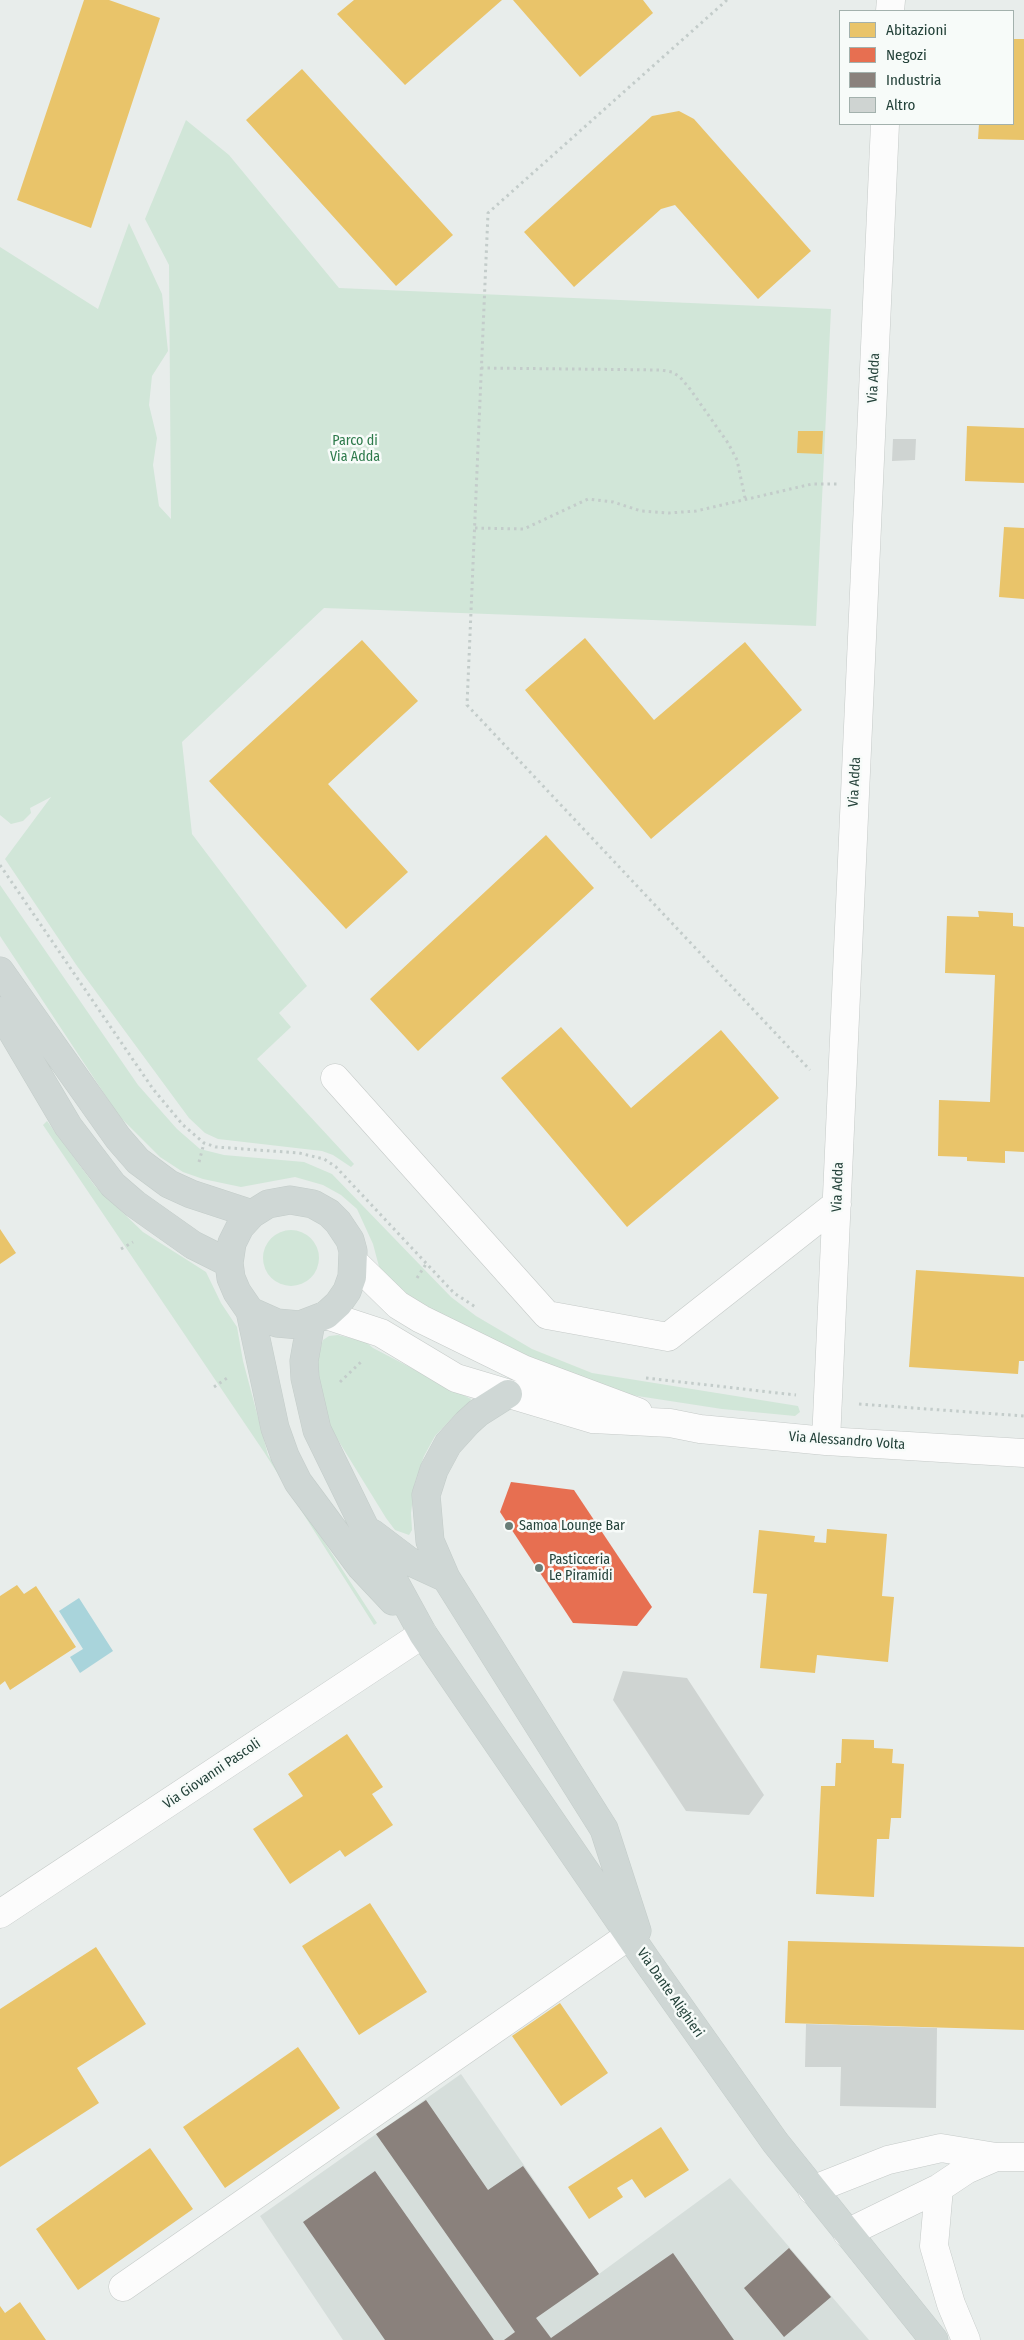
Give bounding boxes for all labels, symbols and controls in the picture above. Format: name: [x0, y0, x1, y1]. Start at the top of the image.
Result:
legend: [839, 10, 1014, 125]
text: Abitazioni: [886, 21, 947, 39]
text: Negozi: [886, 46, 927, 64]
text: Industria: [886, 71, 941, 89]
text: Altro: [886, 96, 915, 114]
street label: Via Adda: [864, 353, 884, 403]
park label: Parco di Via Adda: [330, 433, 380, 466]
street label: Via Adda: [845, 757, 865, 807]
street label: Via Adda: [829, 1162, 847, 1212]
street label: Via Alessandro Volta: [788, 1429, 906, 1453]
place label: Samoa Lounge Bar: [519, 1518, 625, 1534]
marker: Samoa Lounge Bar: [503, 1520, 515, 1532]
place label: Pasticceria Le Piramidi: [549, 1552, 613, 1584]
marker: Pasticceria Le Piramidi: [533, 1562, 545, 1574]
street label: Via Giovanni Pascoli: [160, 1735, 264, 1813]
street label: Via Dante Alighieri: [633, 1945, 707, 2041]

